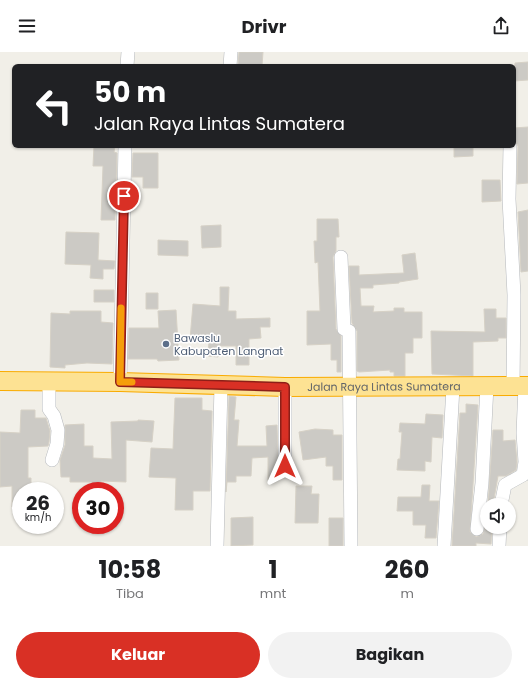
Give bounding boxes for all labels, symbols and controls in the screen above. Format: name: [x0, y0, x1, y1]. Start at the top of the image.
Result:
text: Drivr: [241, 14, 287, 39]
icon: menu: [16, 15, 38, 37]
icon: share: [490, 15, 512, 37]
text: 50 m: [94, 73, 166, 112]
icon: left: [28, 80, 80, 132]
text: Jalan Raya Lintas Sumatera: [94, 111, 345, 136]
pin: [107, 179, 141, 213]
icon: arrive: [113, 185, 135, 207]
place label: Bawaslu Kabupaten Langnat: [174, 330, 283, 359]
marker: Bawaslu Kabupaten Langnat: [161, 339, 171, 349]
street label: Jalan Raya Lintas Sumatera: [307, 378, 461, 395]
position arrow: [264, 445, 306, 487]
speed limit sign: 30: [72, 482, 124, 534]
text: 26: [26, 489, 50, 517]
map controls: [480, 498, 516, 534]
button: sound: [480, 498, 516, 534]
text: km/h: [25, 510, 51, 525]
text: 10:58: [99, 553, 161, 586]
text: 1: [268, 553, 278, 586]
text: 260: [385, 553, 429, 586]
text: Tiba: [116, 584, 144, 603]
text: mnt: [260, 584, 286, 603]
text: m: [400, 584, 414, 603]
button: Keluar: [16, 632, 260, 678]
button: Bagikan: [268, 632, 512, 678]

